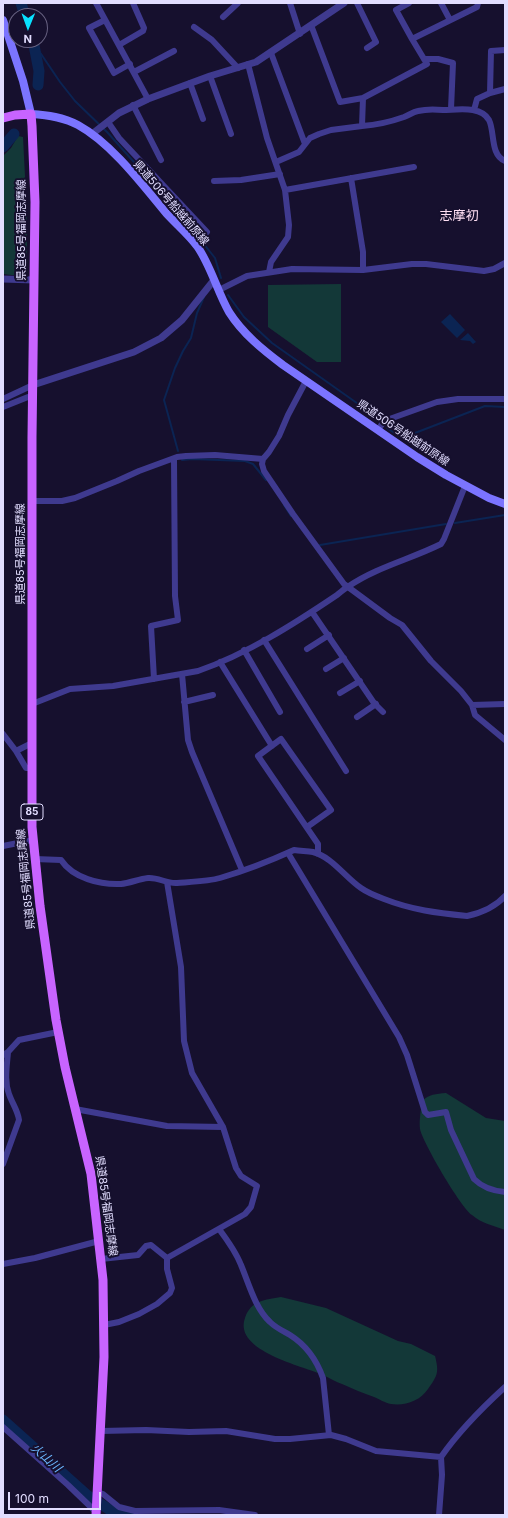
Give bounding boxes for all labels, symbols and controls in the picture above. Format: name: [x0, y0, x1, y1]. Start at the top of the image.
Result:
north arrow: [8, 8, 48, 48]
text: N: [23, 32, 32, 46]
street label: 県道506号船越前原線: [130, 158, 212, 248]
street label: 県道85号福岡志摩線: [15, 179, 29, 281]
district label: 志摩初: [440, 208, 478, 224]
street label: 県道506号船越前原線: [354, 397, 452, 469]
street label: 県道85号福岡志摩線: [14, 503, 28, 605]
road number: 85: [21, 804, 43, 820]
street label: 県道85号福岡志摩線: [14, 828, 38, 930]
street label: 県道85号福岡志摩線: [92, 1155, 120, 1257]
water label: 火山川: [28, 1441, 64, 1475]
scale bar: [10, 1484, 103, 1510]
text: 100 m: [15, 1491, 49, 1506]

